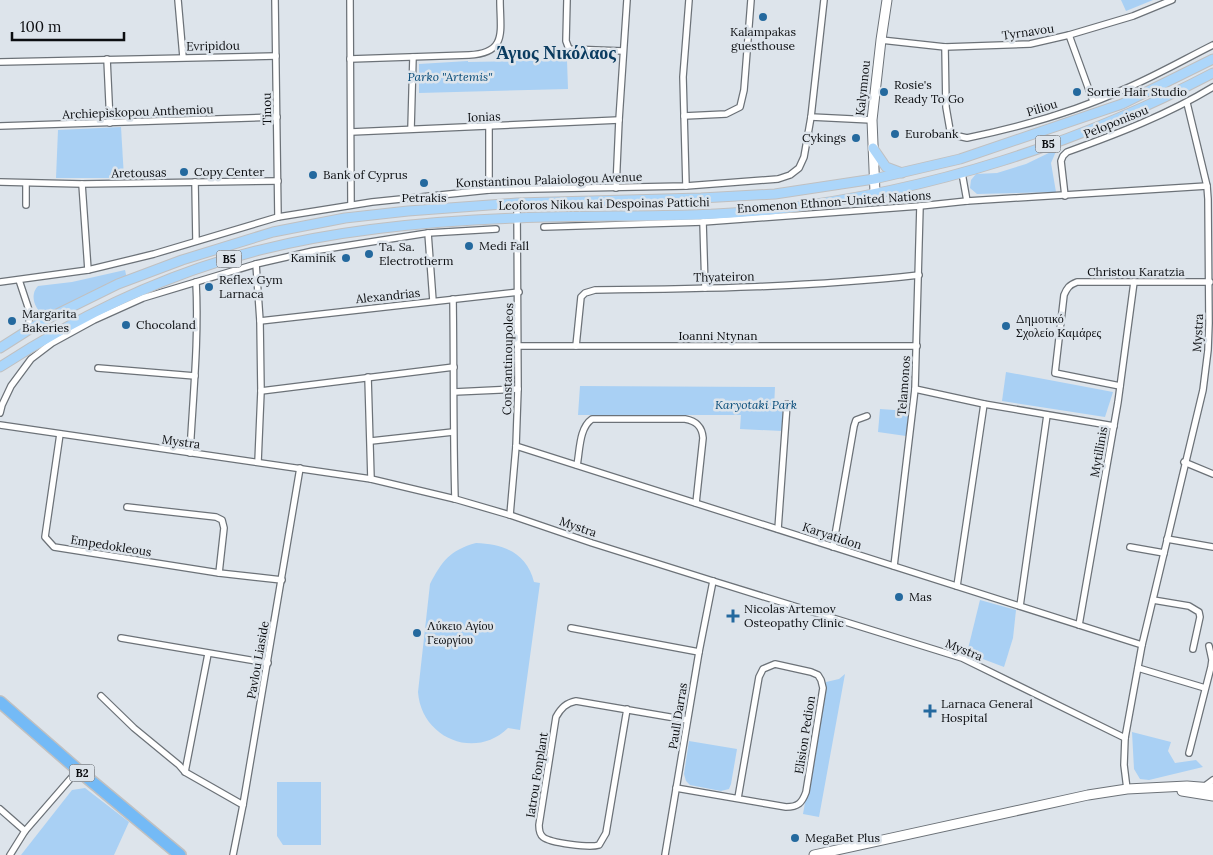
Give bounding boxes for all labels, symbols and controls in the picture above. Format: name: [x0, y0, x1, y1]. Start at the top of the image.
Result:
scale bar: [12, 10, 125, 42]
marker: Kalampakas guesthouse: [757, 11, 769, 23]
text: 100 m: [20, 17, 61, 36]
street label: Tyrnavou: [1001, 20, 1055, 43]
place label: Kalampakas guesthouse: [730, 24, 797, 53]
street label: Evripidou: [186, 38, 240, 53]
district label: Άγιος Νικόλαος: [496, 41, 616, 64]
street label: Kalymnou: [852, 59, 873, 117]
park label: Parko "Artemis": [408, 69, 492, 84]
place label: Rosie's Ready To Go: [894, 77, 964, 106]
place label: Sortie Hair Studio: [1087, 84, 1187, 99]
marker: Rosie's Ready To Go: [878, 86, 890, 98]
marker: Sortie Hair Studio: [1071, 86, 1083, 98]
street label: Tinou: [259, 93, 274, 125]
street label: Piliou: [1025, 96, 1059, 119]
street label: Archiepiskopou Anthemiou: [61, 101, 214, 122]
street label: Peloponisou: [1081, 102, 1150, 141]
street label: Ionias: [467, 108, 501, 125]
place label: Eurobank: [905, 126, 959, 141]
marker: Eurobank: [889, 128, 901, 140]
place label: Cykings: [802, 130, 846, 145]
marker: Cykings: [850, 132, 862, 144]
road number: B5: [1036, 136, 1060, 152]
place label: Copy Center: [194, 164, 265, 179]
street label: Aretousas: [110, 165, 167, 180]
marker: Copy Center: [178, 166, 190, 178]
place label: Bank of Cyprus: [323, 167, 408, 182]
marker: Bank of Cyprus: [307, 169, 319, 181]
street label: Konstantinou Palaiologou Avenue: [455, 169, 643, 190]
marker: Petrakis: [418, 177, 430, 189]
street label: Enomenon Ethnon-United Nations: [736, 187, 932, 216]
place label: Petrakis: [402, 190, 447, 205]
street label: Leoforos Nikou kai Despoinas Pattichi: [498, 194, 710, 213]
place label: Medi Fall: [479, 238, 529, 253]
place label: Ta. Sa. Electrotherm: [379, 239, 454, 268]
marker: Medi Fall: [463, 240, 475, 252]
marker: Ta. Sa. Electrotherm: [363, 248, 375, 260]
road number: B5: [216, 250, 242, 268]
place label: Kaminik: [290, 250, 337, 265]
marker: Kaminik: [340, 252, 352, 264]
street label: Christou Karatzia: [1087, 264, 1185, 279]
street label: Thyateiron: [693, 268, 755, 285]
place label: Reflex Gym Larnaca: [219, 272, 283, 301]
marker: Reflex Gym Larnaca: [203, 281, 215, 293]
street label: Alexandrias: [354, 285, 421, 306]
street label: Constantinoupoleos: [499, 302, 516, 415]
place label: Margarita Bakeries: [22, 306, 77, 335]
place label: Δημοτικό Σχολείο Καμάρες: [1016, 311, 1101, 340]
street label: Mystra: [1189, 313, 1206, 353]
marker: Margarita Bakeries: [6, 315, 18, 327]
place label: Chocoland: [136, 317, 196, 332]
marker: Chocoland: [120, 319, 132, 331]
marker: Δημοτικό Σχολείο Καμάρες: [1000, 320, 1012, 332]
street label: Ioanni Ntynan: [679, 328, 757, 343]
street label: Telamonos: [894, 355, 913, 417]
park label: Karyotaki Park: [715, 397, 797, 412]
street label: Mytillinis: [1087, 425, 1110, 479]
street label: Mystra: [161, 431, 201, 452]
street label: Mystra: [557, 513, 599, 540]
street label: Karyatidon: [800, 519, 864, 552]
street label: Empedokleous: [69, 532, 153, 559]
place label: Mas: [909, 589, 932, 604]
marker: Mas: [893, 591, 905, 603]
place label: Nicolas Artemov Osteopathy Clinic: [744, 601, 844, 630]
marker: Nicolas Artemov Osteopathy Clinic: [726, 609, 740, 623]
place label: Λύκειο Αγίου Γεωργίου: [427, 618, 493, 647]
street label: Pavlou Liaside: [243, 619, 272, 700]
marker: Λύκειο Αγίου Γεωργίου: [411, 627, 423, 639]
street label: Mystra: [943, 635, 985, 664]
street label: Paull Darras: [665, 681, 690, 750]
street label: Elision Pedion: [791, 695, 818, 775]
place label: Larnaca General Hospital: [941, 696, 1033, 725]
marker: Larnaca General Hospital: [923, 704, 937, 718]
street label: Iatrou Fonplant: [522, 731, 551, 819]
road number: B2: [70, 764, 94, 781]
place label: MegaBet Plus: [805, 830, 881, 845]
marker: MegaBet Plus: [789, 832, 801, 844]

